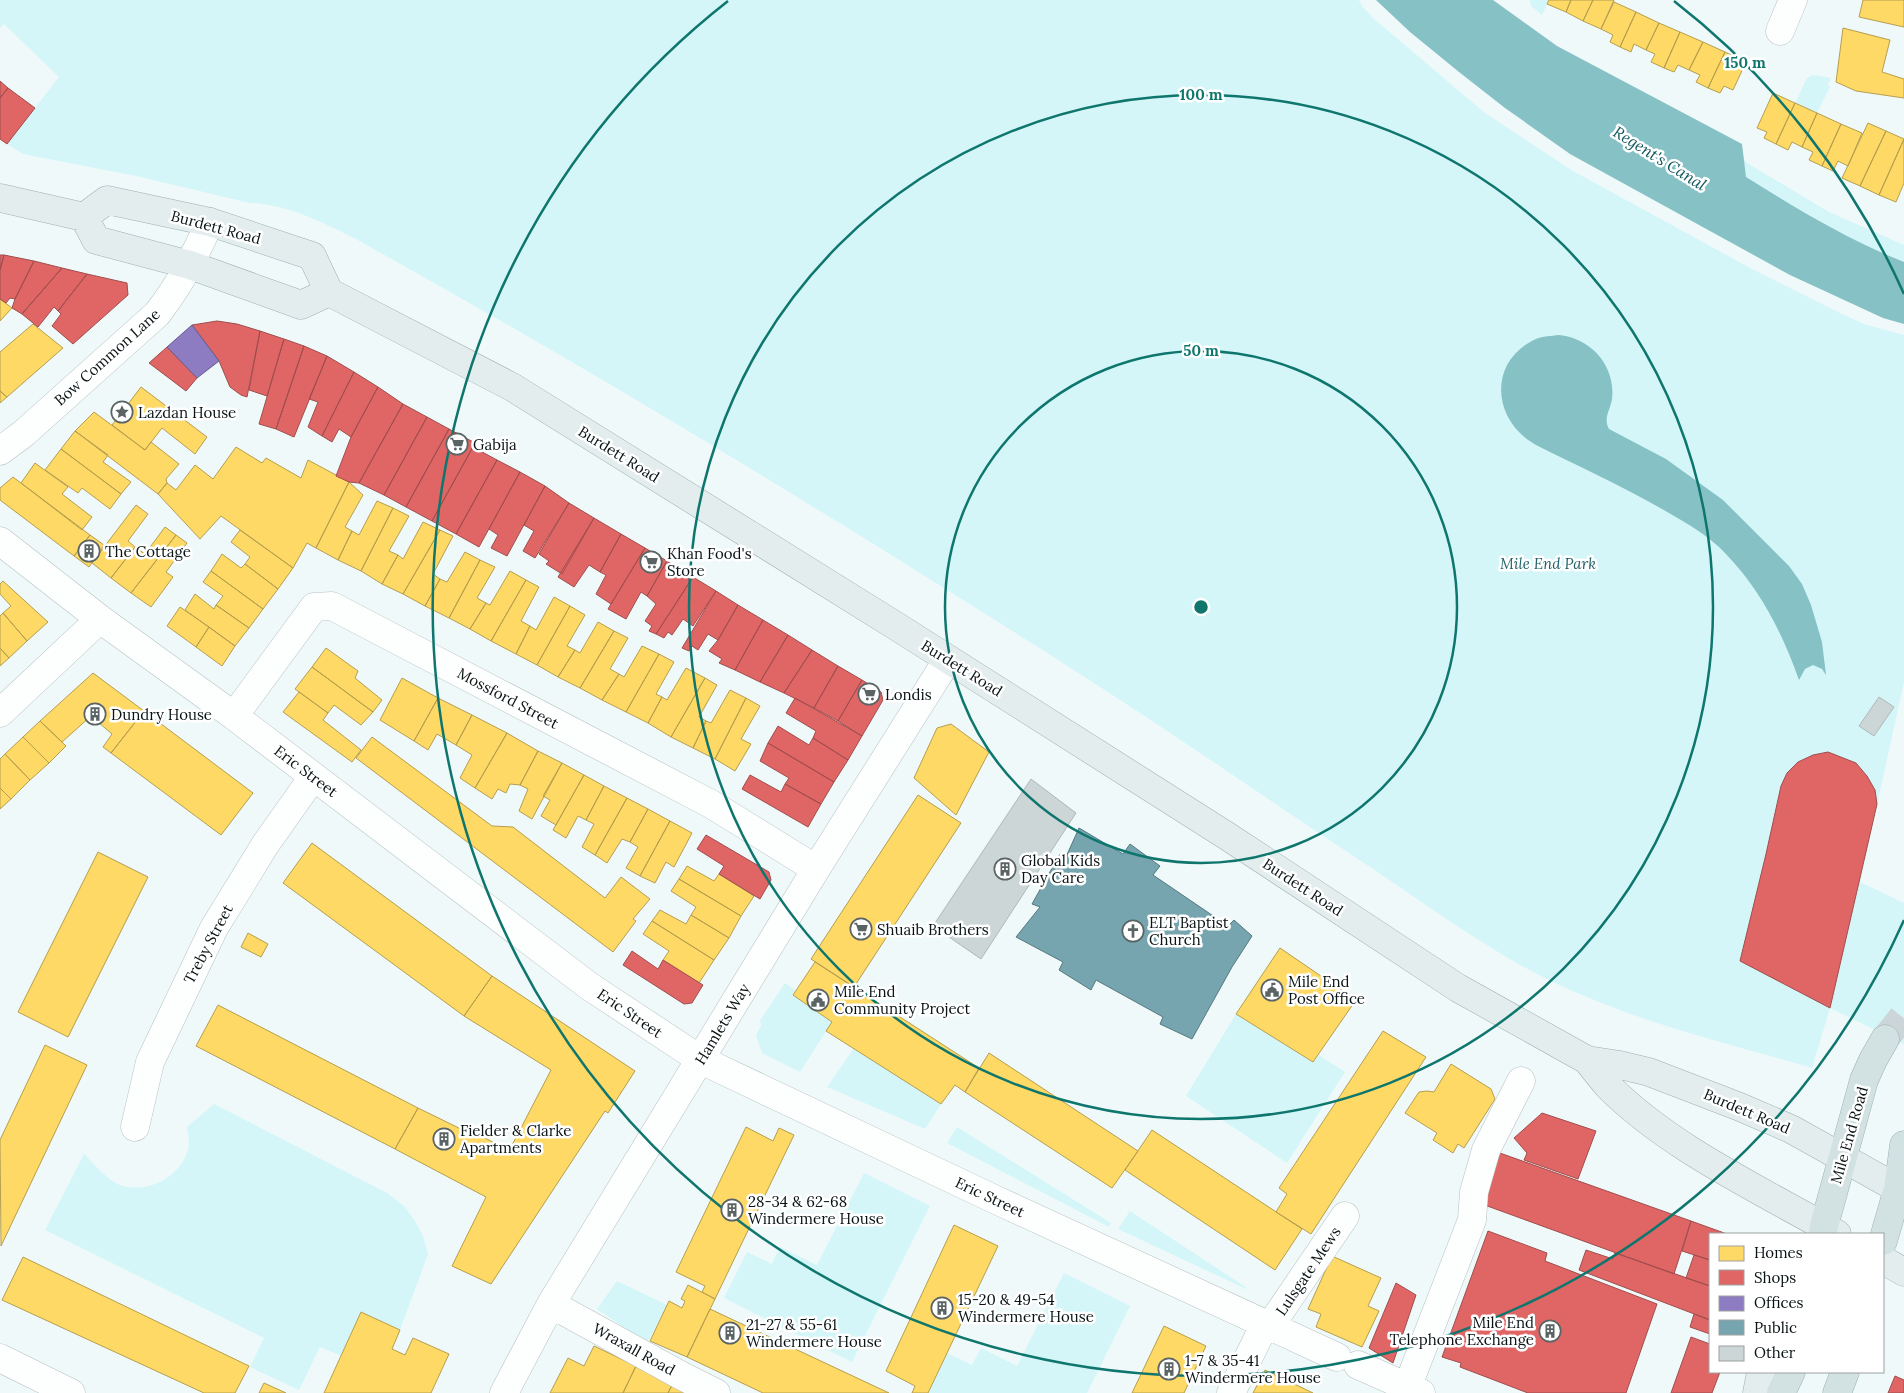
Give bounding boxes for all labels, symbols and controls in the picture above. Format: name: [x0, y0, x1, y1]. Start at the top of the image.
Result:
text: 150 m: [1724, 53, 1766, 72]
text: 100 m: [1180, 85, 1223, 104]
water label: Regent's Canal: [1610, 121, 1711, 195]
street label: Burdett Road: [169, 206, 263, 248]
street label: Bow Common Lane: [50, 305, 164, 409]
text: 50 m: [1183, 341, 1219, 360]
place icon: Lazdan House: [110, 400, 134, 424]
place label: Lazdan House: [138, 403, 236, 422]
street label: Burdett Road: [575, 422, 663, 486]
supermarket icon: Gabija: [445, 432, 469, 456]
place label: Gabija: [473, 435, 517, 454]
building icon: The Cottage: [77, 539, 101, 563]
place label: The Cottage: [105, 542, 191, 561]
place label: Khan Food's Store: [667, 544, 752, 580]
supermarket icon: Khan Food's Store: [639, 550, 663, 574]
park label: Mile End Park: [1500, 554, 1596, 573]
centre of rings: [1192, 598, 1210, 616]
street label: Burdett Road: [918, 636, 1006, 700]
street label: Mossford Street: [454, 663, 562, 733]
supermarket icon: Londis: [857, 682, 881, 706]
place label: Londis: [885, 685, 932, 704]
building icon: Dundry House: [83, 702, 107, 726]
place label: Dundry House: [111, 705, 212, 724]
street label: Eric Street: [271, 741, 342, 801]
place label: Global Kids Day Care: [1021, 851, 1100, 887]
street label: Burdett Road: [1259, 854, 1347, 920]
building icon: Global Kids Day Care: [993, 857, 1017, 881]
street label: Treby Street: [179, 901, 237, 987]
place label: ELT Baptist Church: [1149, 913, 1229, 949]
supermarket icon: Shuaib Brothers: [849, 917, 873, 941]
church icon: ELT Baptist Church: [1121, 919, 1145, 943]
place label: Shuaib Brothers: [877, 920, 989, 939]
place label: Mile End Post Office: [1288, 972, 1365, 1008]
public building icon: Mile End Post Office: [1260, 978, 1284, 1002]
street label: Hamlets Way: [690, 980, 754, 1068]
place label: Mile End Community Project: [834, 982, 970, 1018]
street label: Eric Street: [594, 984, 666, 1042]
public building icon: Mile End Community Project: [806, 988, 830, 1012]
street label: Burdett Road: [1701, 1084, 1793, 1138]
street label: Mile End Road: [1826, 1084, 1872, 1186]
place label: Fielder & Clarke Apartments: [459, 1121, 571, 1157]
building icon: Fielder & Clarke Apartments: [432, 1127, 456, 1151]
street label: Eric Street: [952, 1173, 1028, 1221]
place label: 28-34 & 62-68 Windermere House: [748, 1192, 884, 1228]
building icon: 28-34 & 62-68 Windermere House: [720, 1198, 744, 1222]
street label: Lulsgate Mews: [1271, 1223, 1345, 1319]
legend: [1709, 1233, 1884, 1373]
text: Homes: [1754, 1243, 1803, 1262]
text: Shops: [1754, 1268, 1796, 1287]
place label: 15-20 & 49-54 Windermere House: [958, 1290, 1094, 1326]
text: Offices: [1754, 1293, 1804, 1312]
building icon: 15-20 & 49-54 Windermere House: [930, 1296, 954, 1320]
place label: Mile End Telephone Exchange: [1390, 1313, 1534, 1349]
place label: 21-27 & 55-61 Windermere House: [746, 1315, 882, 1351]
text: Public: [1754, 1318, 1797, 1337]
street label: Wraxall Road: [589, 1319, 679, 1379]
building icon: Mile End Telephone Exchange: [1538, 1319, 1562, 1343]
building icon: 21-27 & 55-61 Windermere House: [718, 1321, 742, 1345]
text: Other: [1754, 1343, 1796, 1362]
place label: 1-7 & 35-41 Windermere House: [1185, 1351, 1321, 1387]
building icon: 1-7 & 35-41 Windermere House: [1157, 1357, 1181, 1381]

